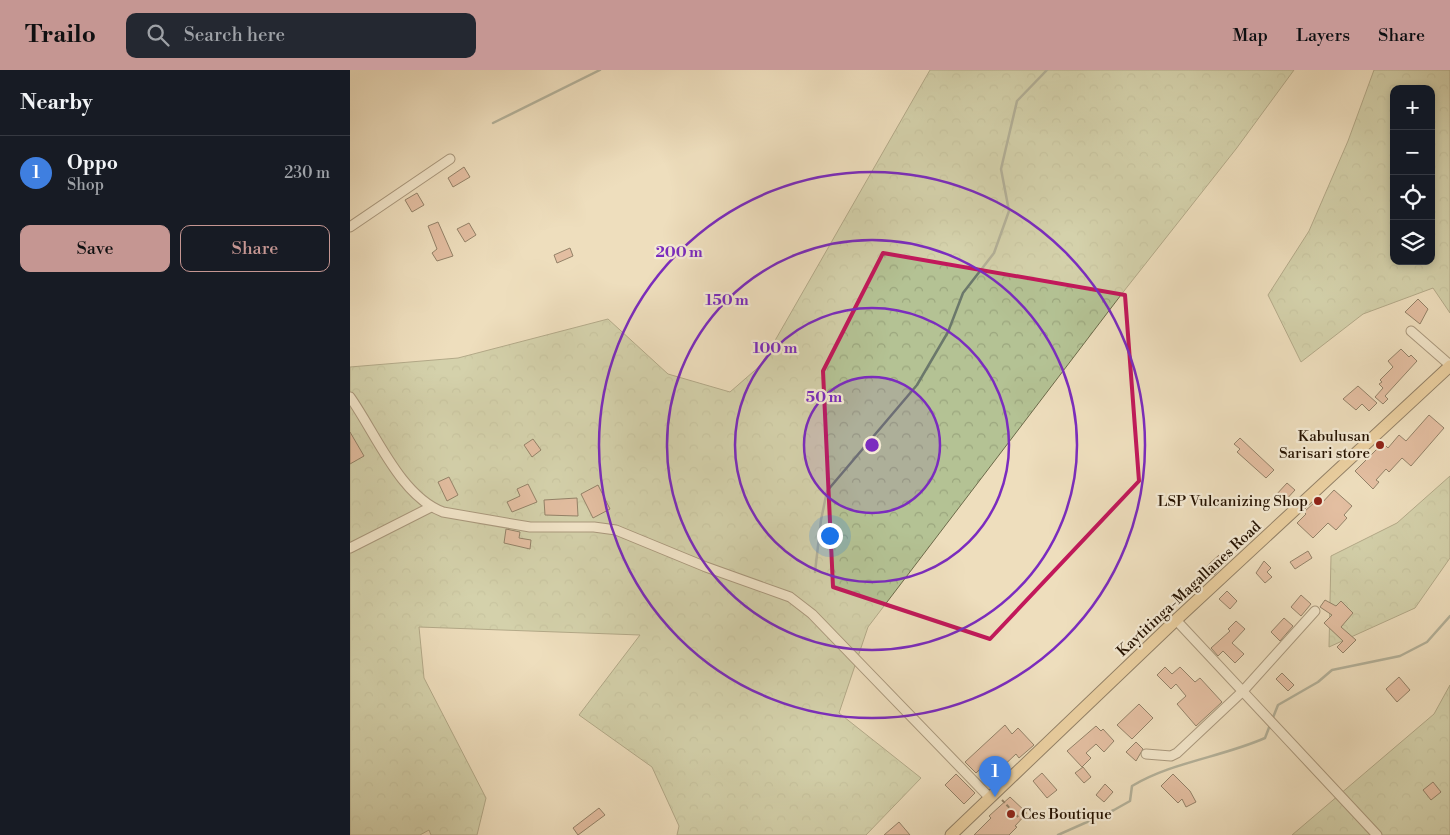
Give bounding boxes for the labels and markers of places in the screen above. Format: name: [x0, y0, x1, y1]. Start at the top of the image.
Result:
place label: Kabulusan Sarisari store: [1279, 427, 1370, 463]
centre of rings: [863, 436, 881, 454]
marker: Kabulusan Sarisari store: [1374, 439, 1386, 451]
place label: LSP Vulcanizing Shop: [1158, 492, 1308, 511]
marker: LSP Vulcanizing Shop: [1312, 495, 1324, 507]
pin: 1: [979, 756, 1011, 797]
place label: Ces Boutique: [1021, 805, 1112, 824]
marker: Ces Boutique: [1005, 808, 1017, 820]

